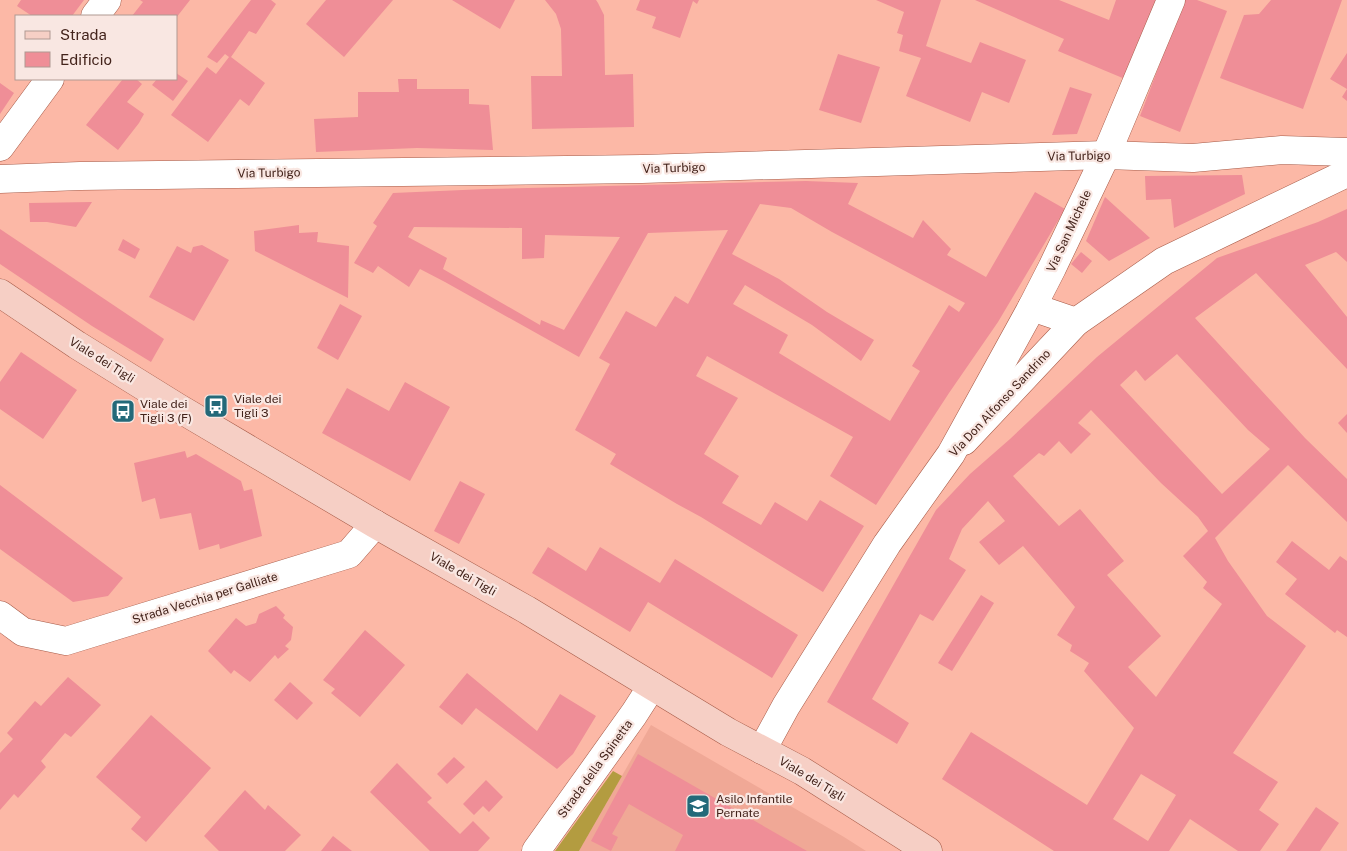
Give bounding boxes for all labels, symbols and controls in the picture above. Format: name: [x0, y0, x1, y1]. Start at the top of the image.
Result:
legend: [15, 15, 178, 80]
text: Strada: [60, 26, 107, 43]
text: Edificio: [60, 51, 112, 68]
street label: Via Turbigo: [1047, 148, 1111, 164]
street label: Via Turbigo: [642, 160, 706, 176]
street label: Via Turbigo: [237, 165, 301, 181]
street label: Via San Michele: [1044, 188, 1094, 274]
street label: Viale dei Tigli: [67, 334, 137, 386]
street label: Via Don Alfonso Sandrino: [947, 346, 1054, 460]
place label: Viale dei Tigli 3: [234, 392, 281, 420]
bus stop icon: Viale dei Tigli 3: [203, 393, 229, 419]
place label: Viale dei Tigli 3 (F): [140, 397, 192, 425]
bus stop icon: Viale dei Tigli 3 (F): [110, 398, 136, 424]
street label: Viale dei Tigli: [427, 549, 499, 599]
street label: Strada Vecchia per Galliate: [131, 569, 280, 627]
street label: Strada della Spinetta: [555, 717, 635, 821]
street label: Viale dei Tigli: [776, 754, 848, 804]
place label: Asilo Infantile Pernate: [716, 792, 793, 820]
school or university icon: Asilo Infantile Pernate: [685, 793, 711, 819]

